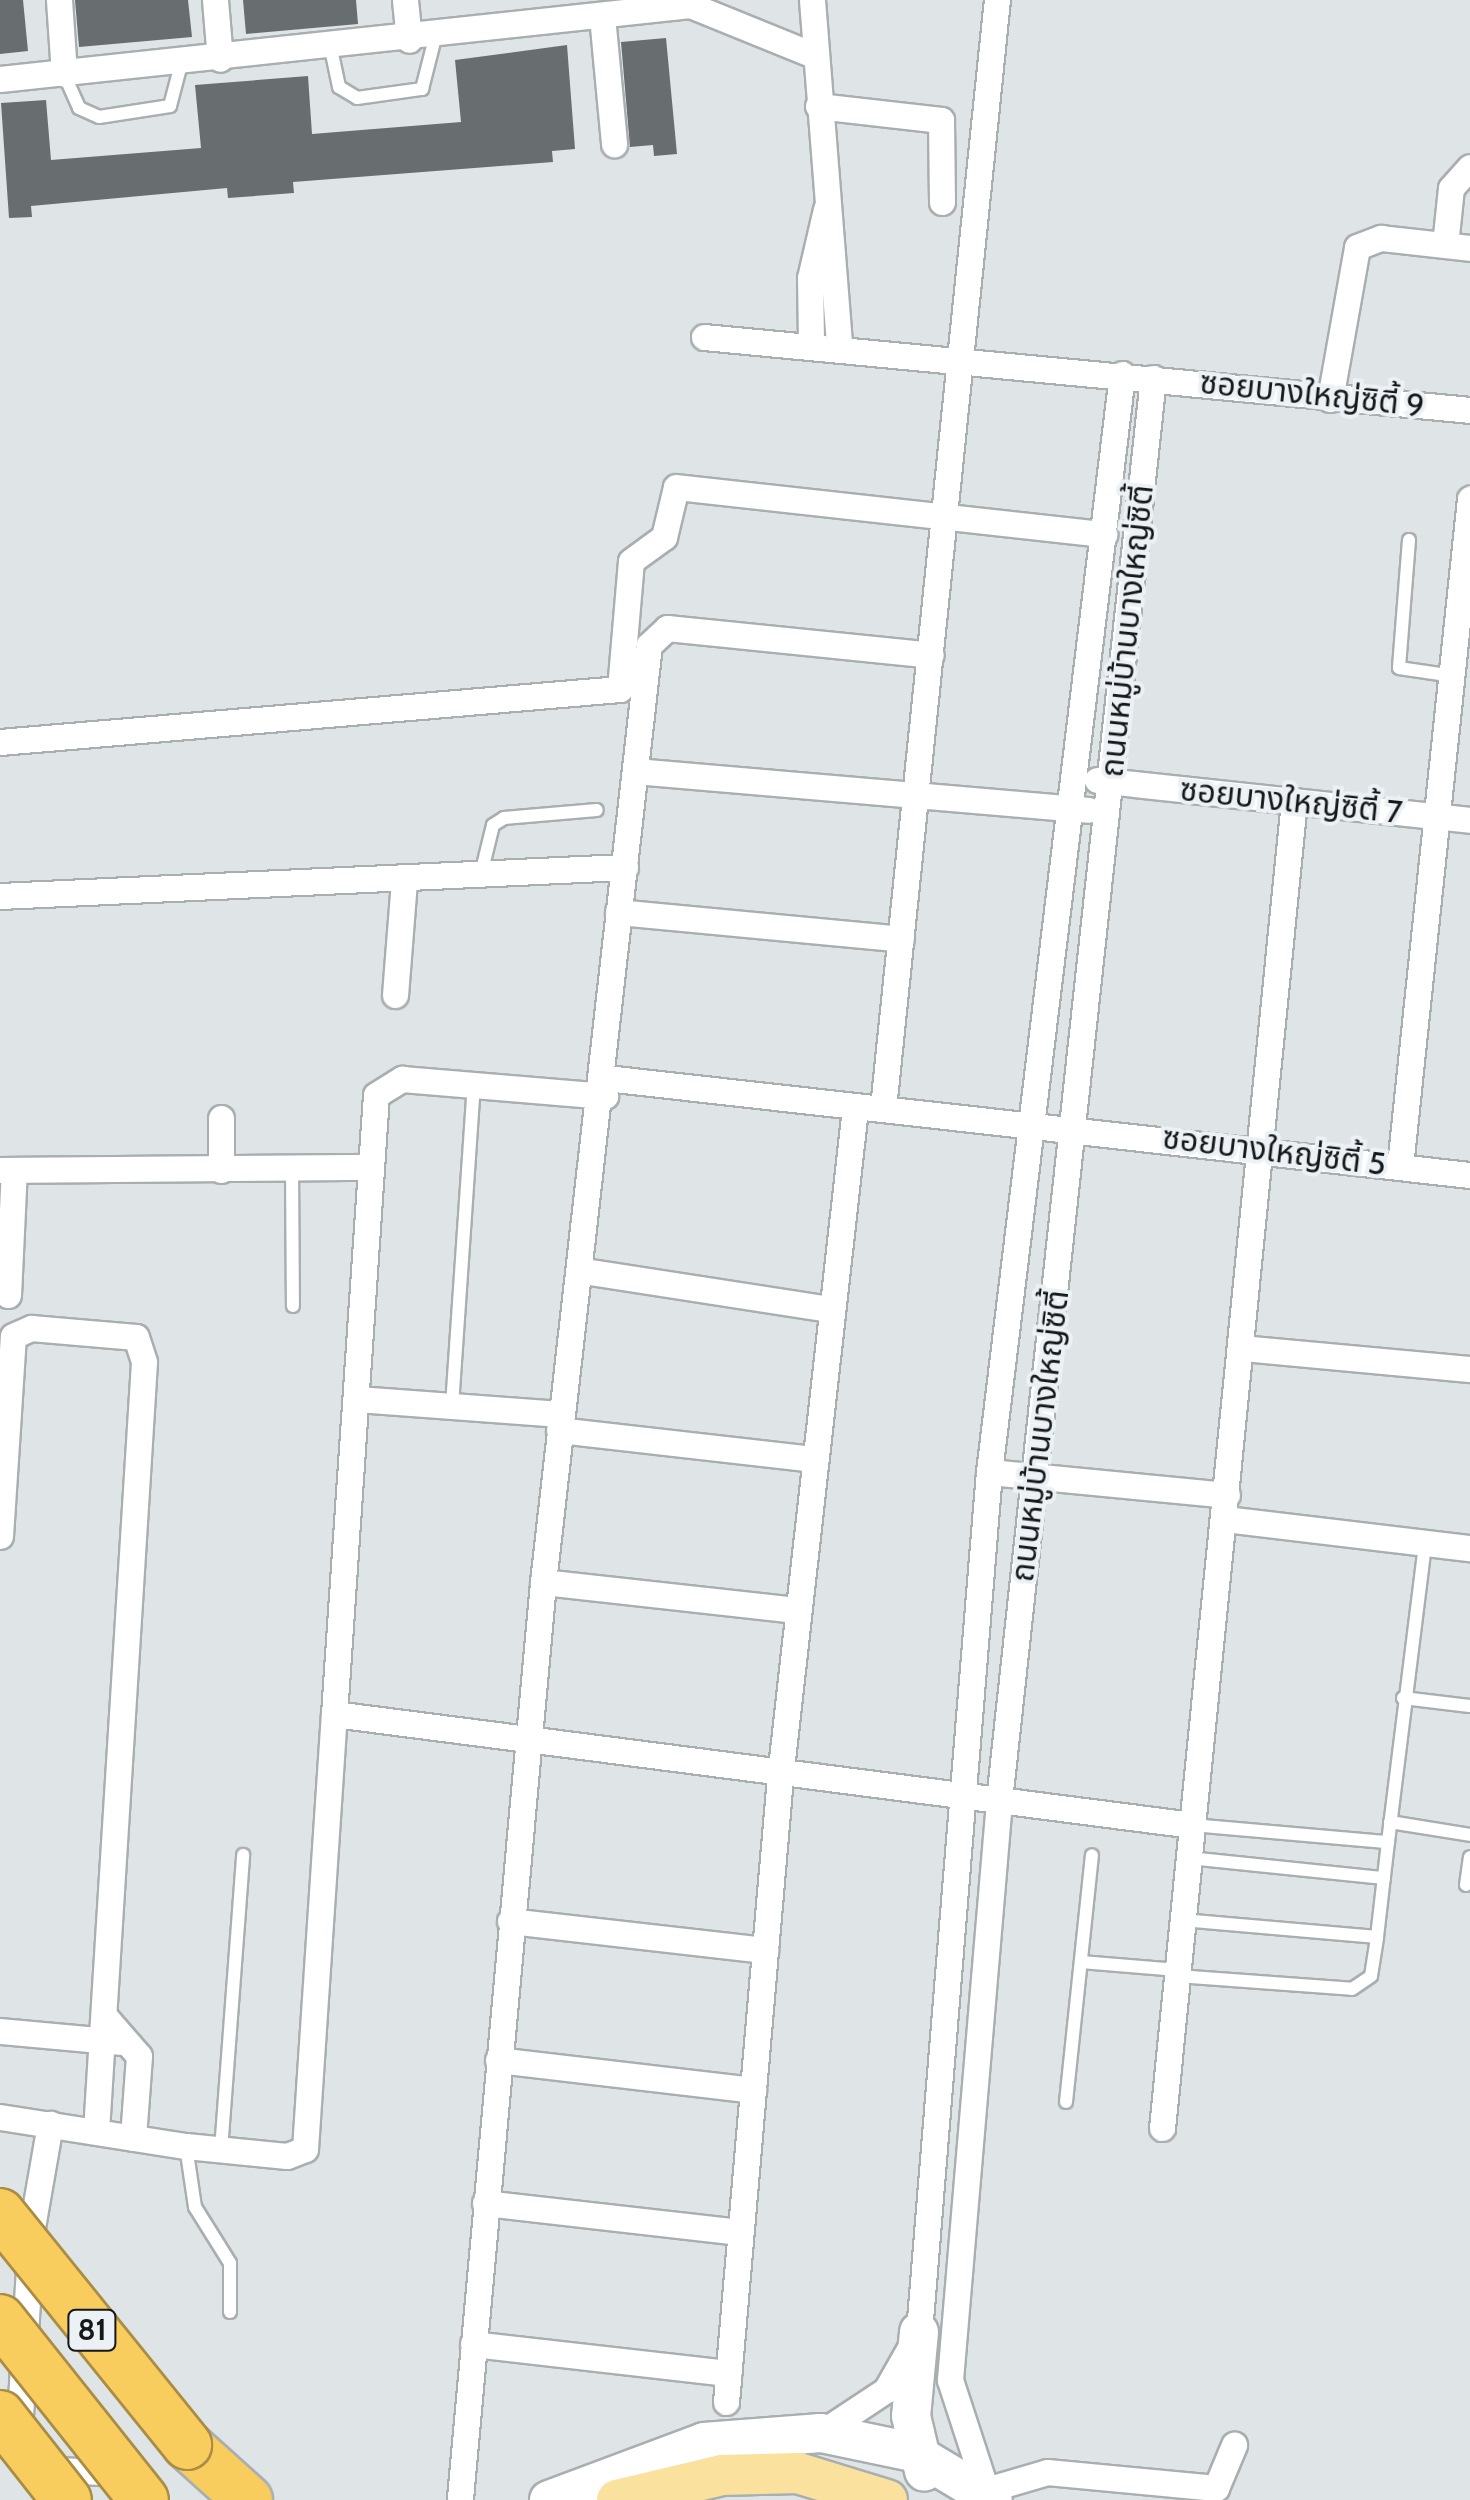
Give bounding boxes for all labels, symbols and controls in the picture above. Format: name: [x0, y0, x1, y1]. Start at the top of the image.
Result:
street label: ซอยบางใหญ่ซิตี้ 9: [1198, 363, 1426, 425]
street label: ถนนหมู่บ้านบางใหญ่ซิตี้: [1093, 483, 1161, 779]
street label: ซอยบางใหญ่ซิตี้ 7: [1178, 770, 1404, 832]
street label: ซอยบางใหญ่ซิตี้ 5: [1160, 1118, 1388, 1184]
street label: ถนนหมู่บ้านบางใหญ่ซิตี้: [1003, 1288, 1077, 1584]
road number: 81: [67, 2305, 117, 2355]

